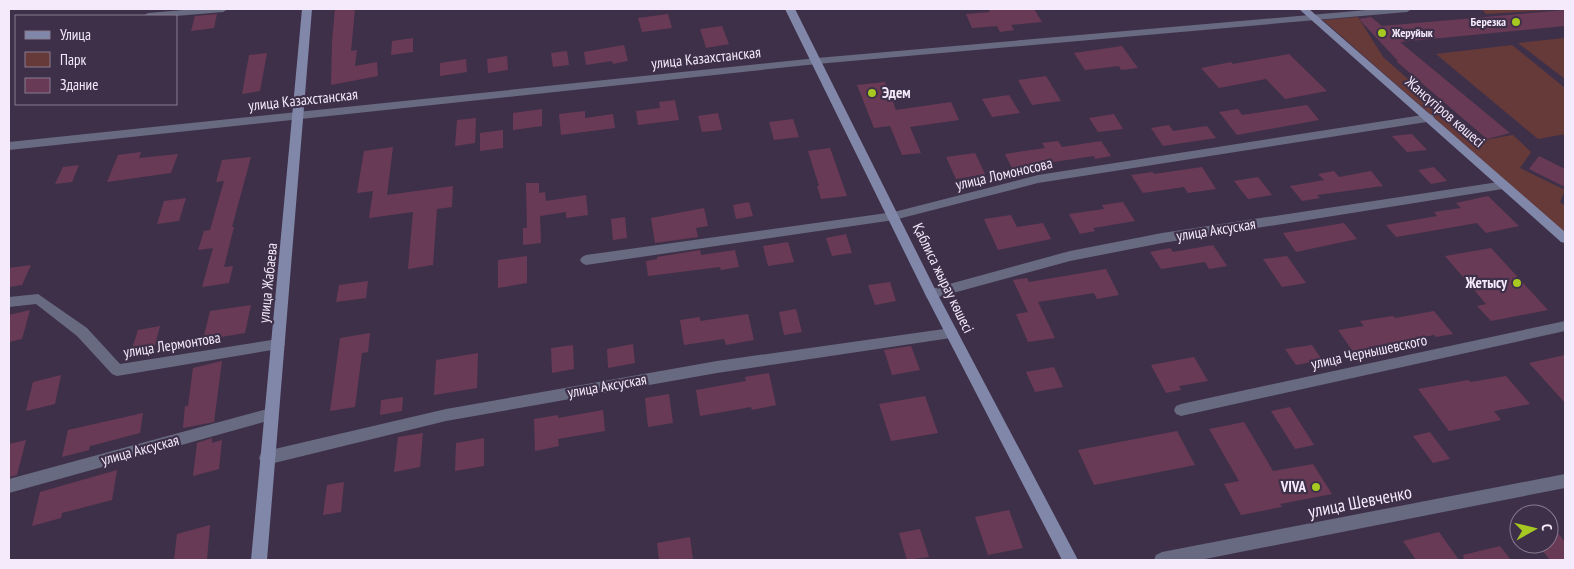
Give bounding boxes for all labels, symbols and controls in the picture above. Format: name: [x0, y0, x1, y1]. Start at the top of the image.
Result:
place label: Березка: [1471, 14, 1506, 29]
legend: [15, 15, 178, 105]
marker: Березка: [1510, 16, 1522, 28]
text: Улица: [60, 25, 91, 44]
place label: Жеруйык: [1391, 25, 1433, 40]
marker: Жеруйык: [1376, 27, 1388, 39]
street label: улица Казахстанская: [650, 42, 762, 73]
text: Парк: [60, 50, 86, 69]
street label: Жансүгіров көшесі: [1401, 71, 1489, 151]
text: Здание: [60, 75, 98, 94]
place label: Эдем: [882, 83, 911, 102]
street label: улица Казахстанская: [247, 84, 359, 115]
marker: Эдем: [866, 87, 878, 99]
street label: улица Ломоносова: [954, 153, 1054, 194]
street label: улица Аксуская: [1175, 214, 1257, 245]
street label: Қаблиса жырау көшесі: [909, 220, 978, 336]
street label: улица Жабаева: [254, 242, 281, 324]
place label: Жетысу: [1464, 273, 1508, 292]
marker: Жетысу: [1511, 277, 1523, 289]
street label: улица Лермонтова: [122, 327, 222, 362]
street label: улица Чернышевского: [1309, 330, 1429, 373]
street label: улица Аксуская: [566, 369, 648, 402]
street label: улица Аксуская: [99, 430, 181, 469]
place label: VIVA: [1280, 477, 1306, 496]
street label: улица Шевченко: [1306, 480, 1414, 523]
marker: VIVA: [1310, 481, 1322, 493]
north arrow: [1509, 504, 1559, 554]
text: С: [1538, 523, 1556, 532]

